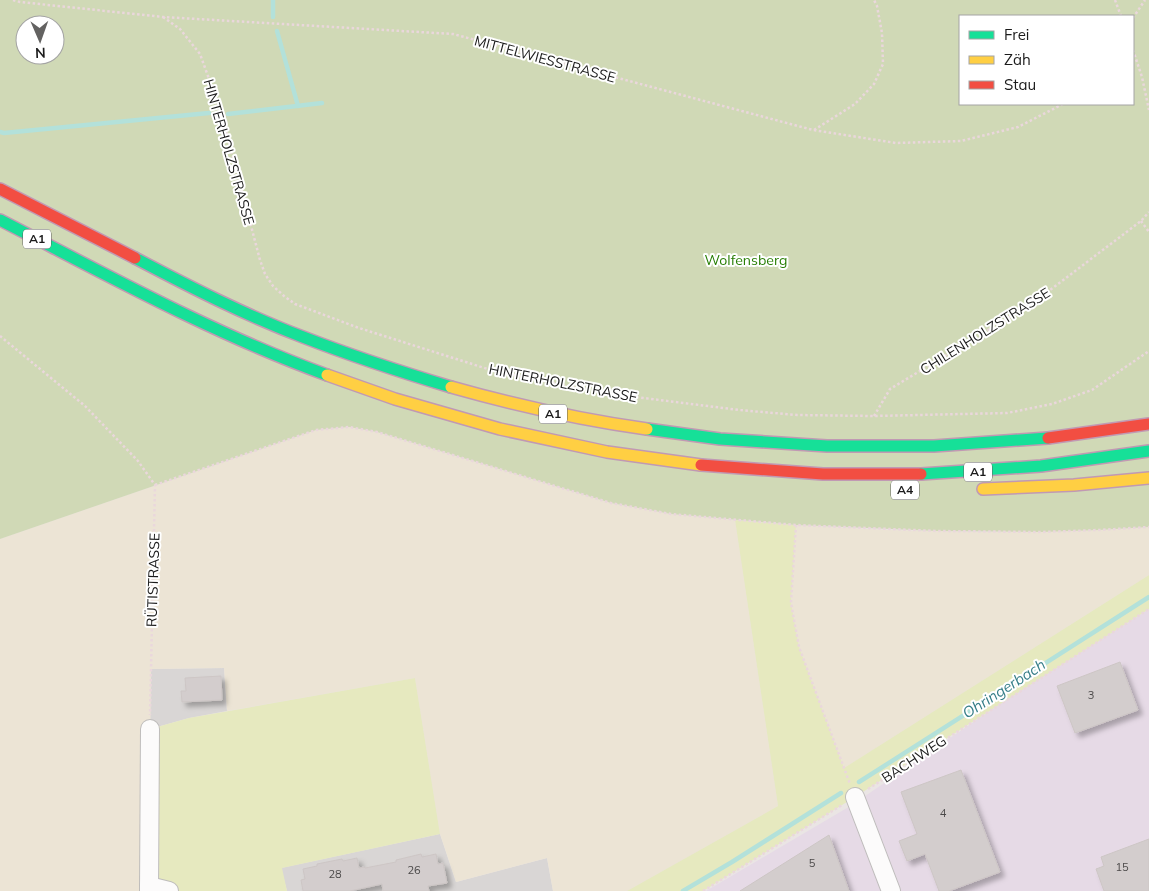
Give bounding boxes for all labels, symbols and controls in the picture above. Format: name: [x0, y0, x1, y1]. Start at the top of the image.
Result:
north arrow: [15, 15, 65, 65]
legend: [959, 15, 1134, 105]
text: Frei: [1004, 25, 1029, 44]
street label: MITTELWIESSTRASSE: [472, 31, 618, 87]
text: N: [35, 44, 46, 62]
text: Zäh: [1004, 50, 1031, 69]
text: Stau: [1004, 75, 1036, 94]
street label: HINTERHOLZSTRASSE: [200, 77, 258, 227]
road number: A1: [23, 230, 51, 248]
park label: Wolfensberg: [705, 251, 787, 269]
street label: CHILENHOLZSTRASSE: [917, 284, 1053, 378]
street label: HINTERHOLZSTRASSE: [487, 360, 639, 406]
road number: A1: [539, 404, 567, 424]
road number: A1: [964, 462, 992, 482]
road number: A4: [891, 480, 919, 500]
street label: RÜTISTRASSE: [142, 533, 164, 627]
water label: Ohringerbach: [959, 655, 1049, 722]
house number: 3: [1088, 688, 1094, 702]
street label: BACHWEG: [878, 731, 950, 787]
house number: 4: [940, 806, 947, 820]
house number: 5: [809, 856, 816, 870]
house number: 15: [1115, 860, 1129, 874]
house number: 26: [407, 863, 421, 877]
house number: 28: [328, 867, 342, 881]

